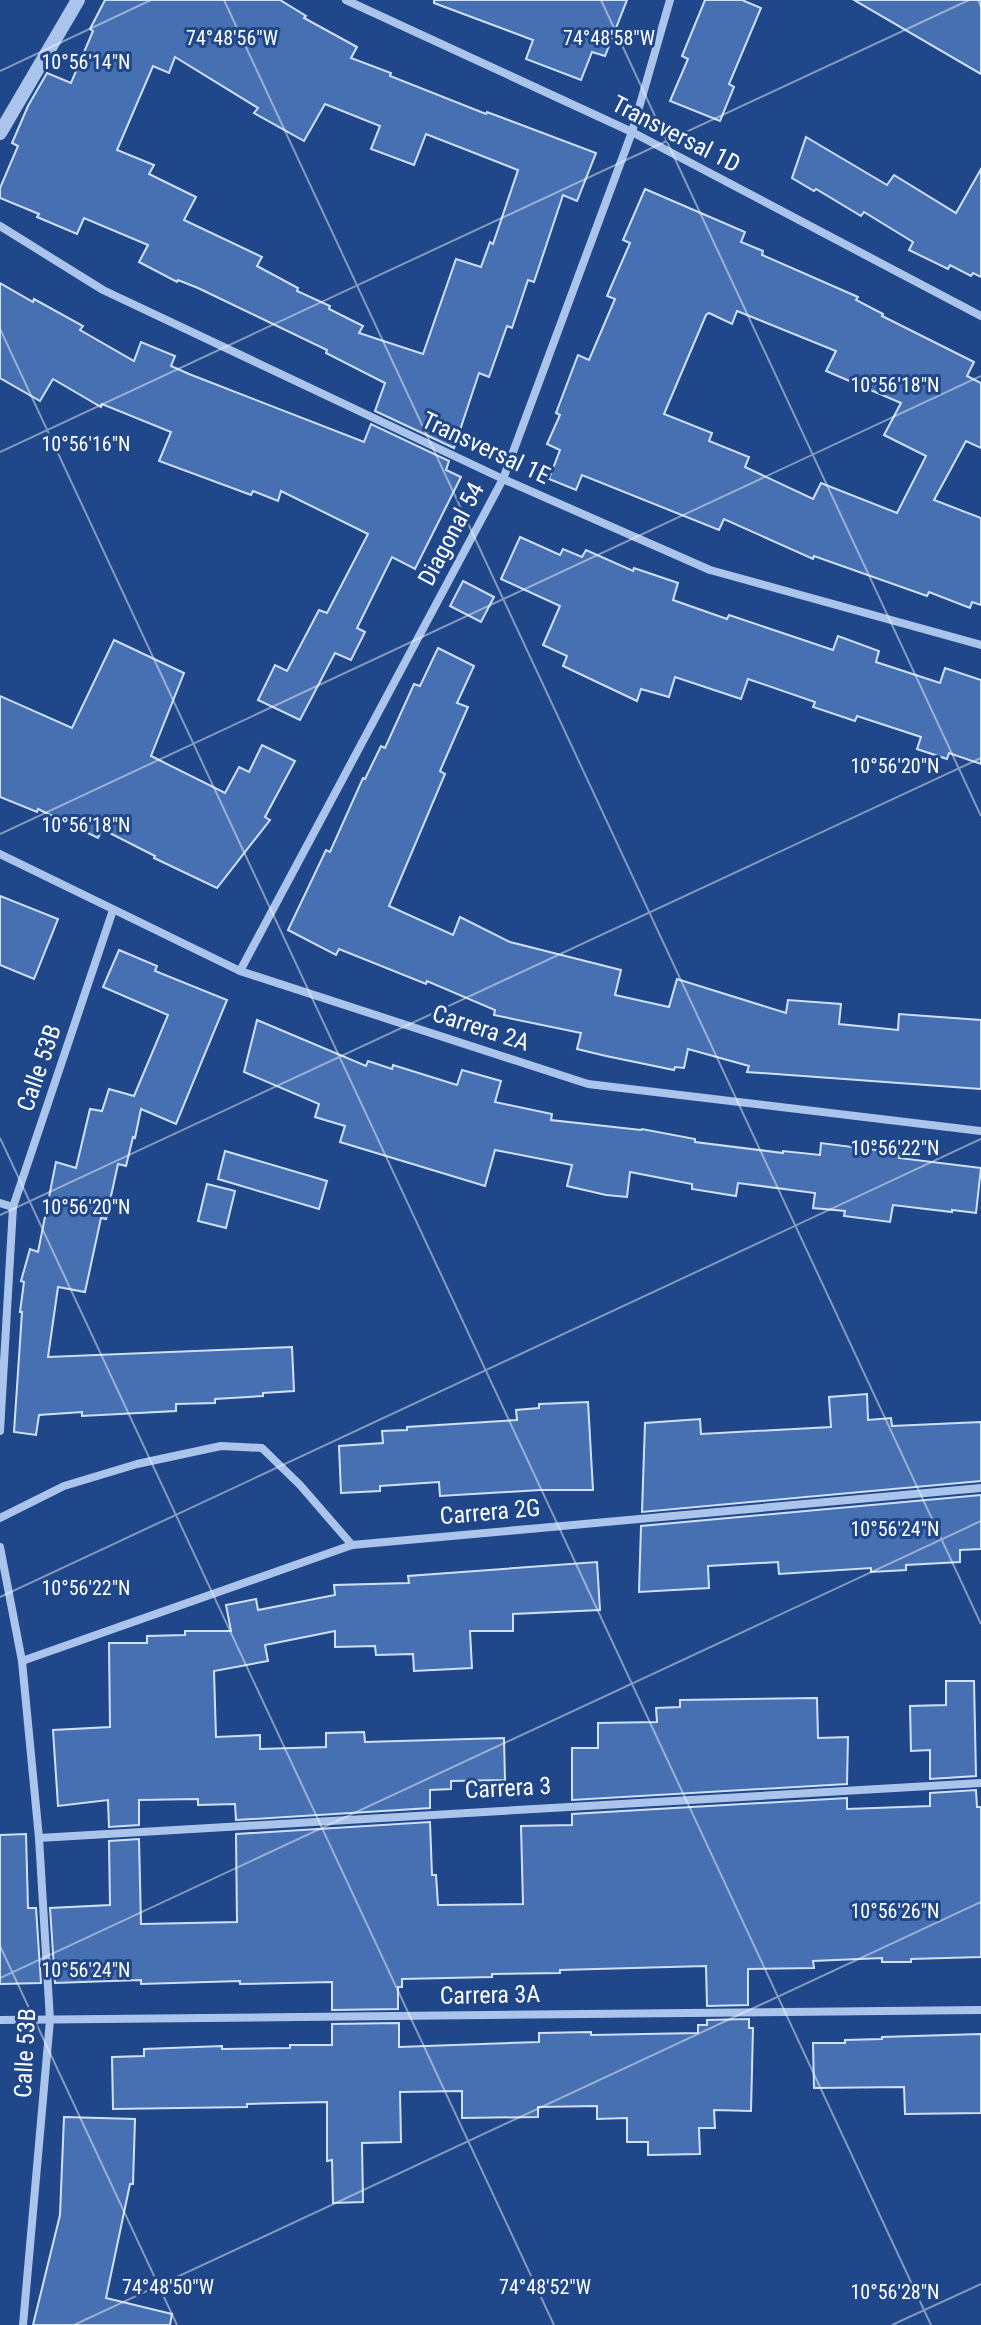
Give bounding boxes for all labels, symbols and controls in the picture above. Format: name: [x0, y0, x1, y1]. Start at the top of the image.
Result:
text: 74°48'56"W: [186, 26, 278, 50]
text: 74°48'58"W: [563, 26, 655, 50]
text: 10°56'14"N: [41, 50, 131, 74]
street label: Transversal 1D: [607, 90, 745, 178]
text: 10°56'18"N: [850, 373, 940, 397]
street label: Transversal 1E: [417, 406, 555, 490]
text: 10°56'16"N: [41, 432, 131, 456]
street label: Diagonal 54: [412, 478, 490, 590]
text: 10°56'20"N: [850, 754, 940, 778]
text: 10°56'18"N: [41, 813, 131, 837]
street label: Carrera 2A: [429, 999, 533, 1057]
street label: Calle 53B: [11, 1021, 67, 1115]
text: 10°56'22"N: [850, 1136, 940, 1160]
text: 10°56'20"N: [41, 1195, 131, 1219]
street label: Carrera 2G: [439, 1494, 541, 1530]
text: 10°56'24"N: [850, 1517, 940, 1541]
text: 10°56'22"N: [41, 1576, 131, 1600]
street label: Carrera 3: [464, 1772, 552, 1804]
text: 10°56'26"N: [850, 1899, 940, 1923]
text: 10°56'24"N: [41, 1958, 131, 1982]
street label: Carrera 3A: [440, 1980, 541, 2010]
street label: Calle 53B: [9, 2007, 41, 2099]
text: 74°48'50"W: [122, 2275, 214, 2299]
text: 74°48'52"W: [499, 2275, 591, 2299]
text: 10°56'28"N: [850, 2280, 940, 2304]

